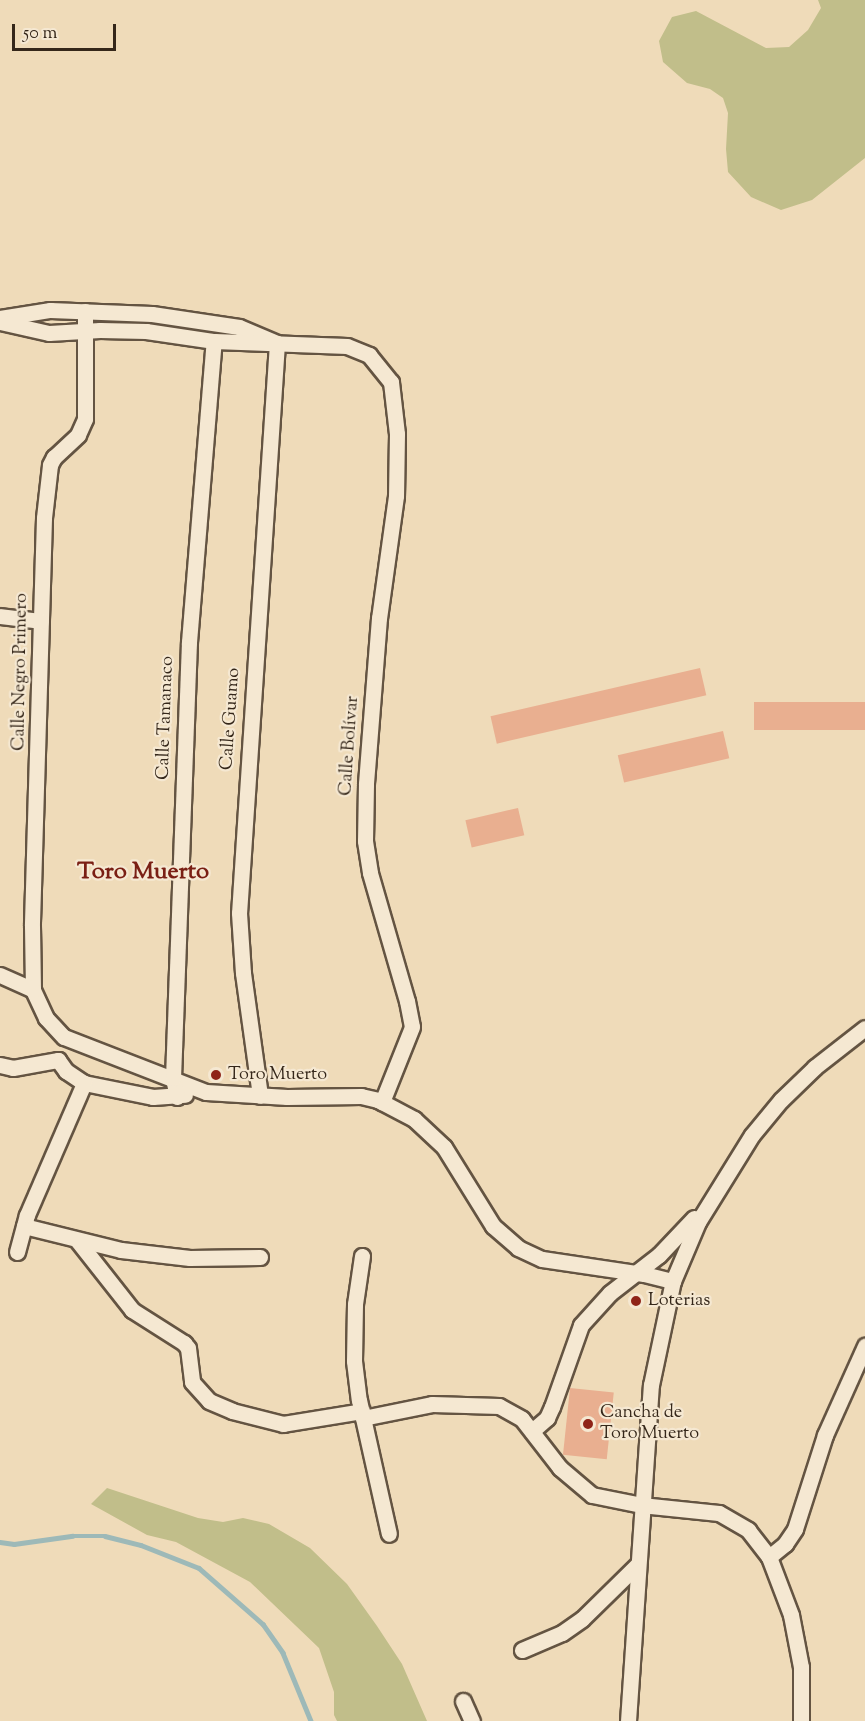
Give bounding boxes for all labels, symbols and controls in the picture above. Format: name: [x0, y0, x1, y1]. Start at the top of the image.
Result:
scale bar: [15, 12, 118, 50]
text: 50 m: [23, 21, 57, 47]
street label: Calle Negro Primero: [9, 593, 33, 751]
street label: Calle Tamanaco: [153, 656, 179, 780]
street label: Calle Guamo: [217, 667, 245, 771]
street label: Calle Bolívar: [336, 695, 364, 797]
district label: Toro Muerto: [77, 859, 209, 887]
place label: Toro Muerto: [228, 1064, 327, 1086]
marker: Toro Muerto: [209, 1068, 223, 1082]
place label: Loterias: [648, 1290, 710, 1312]
marker: Loterias: [629, 1294, 643, 1308]
place label: Cancha de Toro Muerto: [600, 1403, 699, 1446]
marker: Cancha de Toro Muerto: [581, 1417, 595, 1431]

